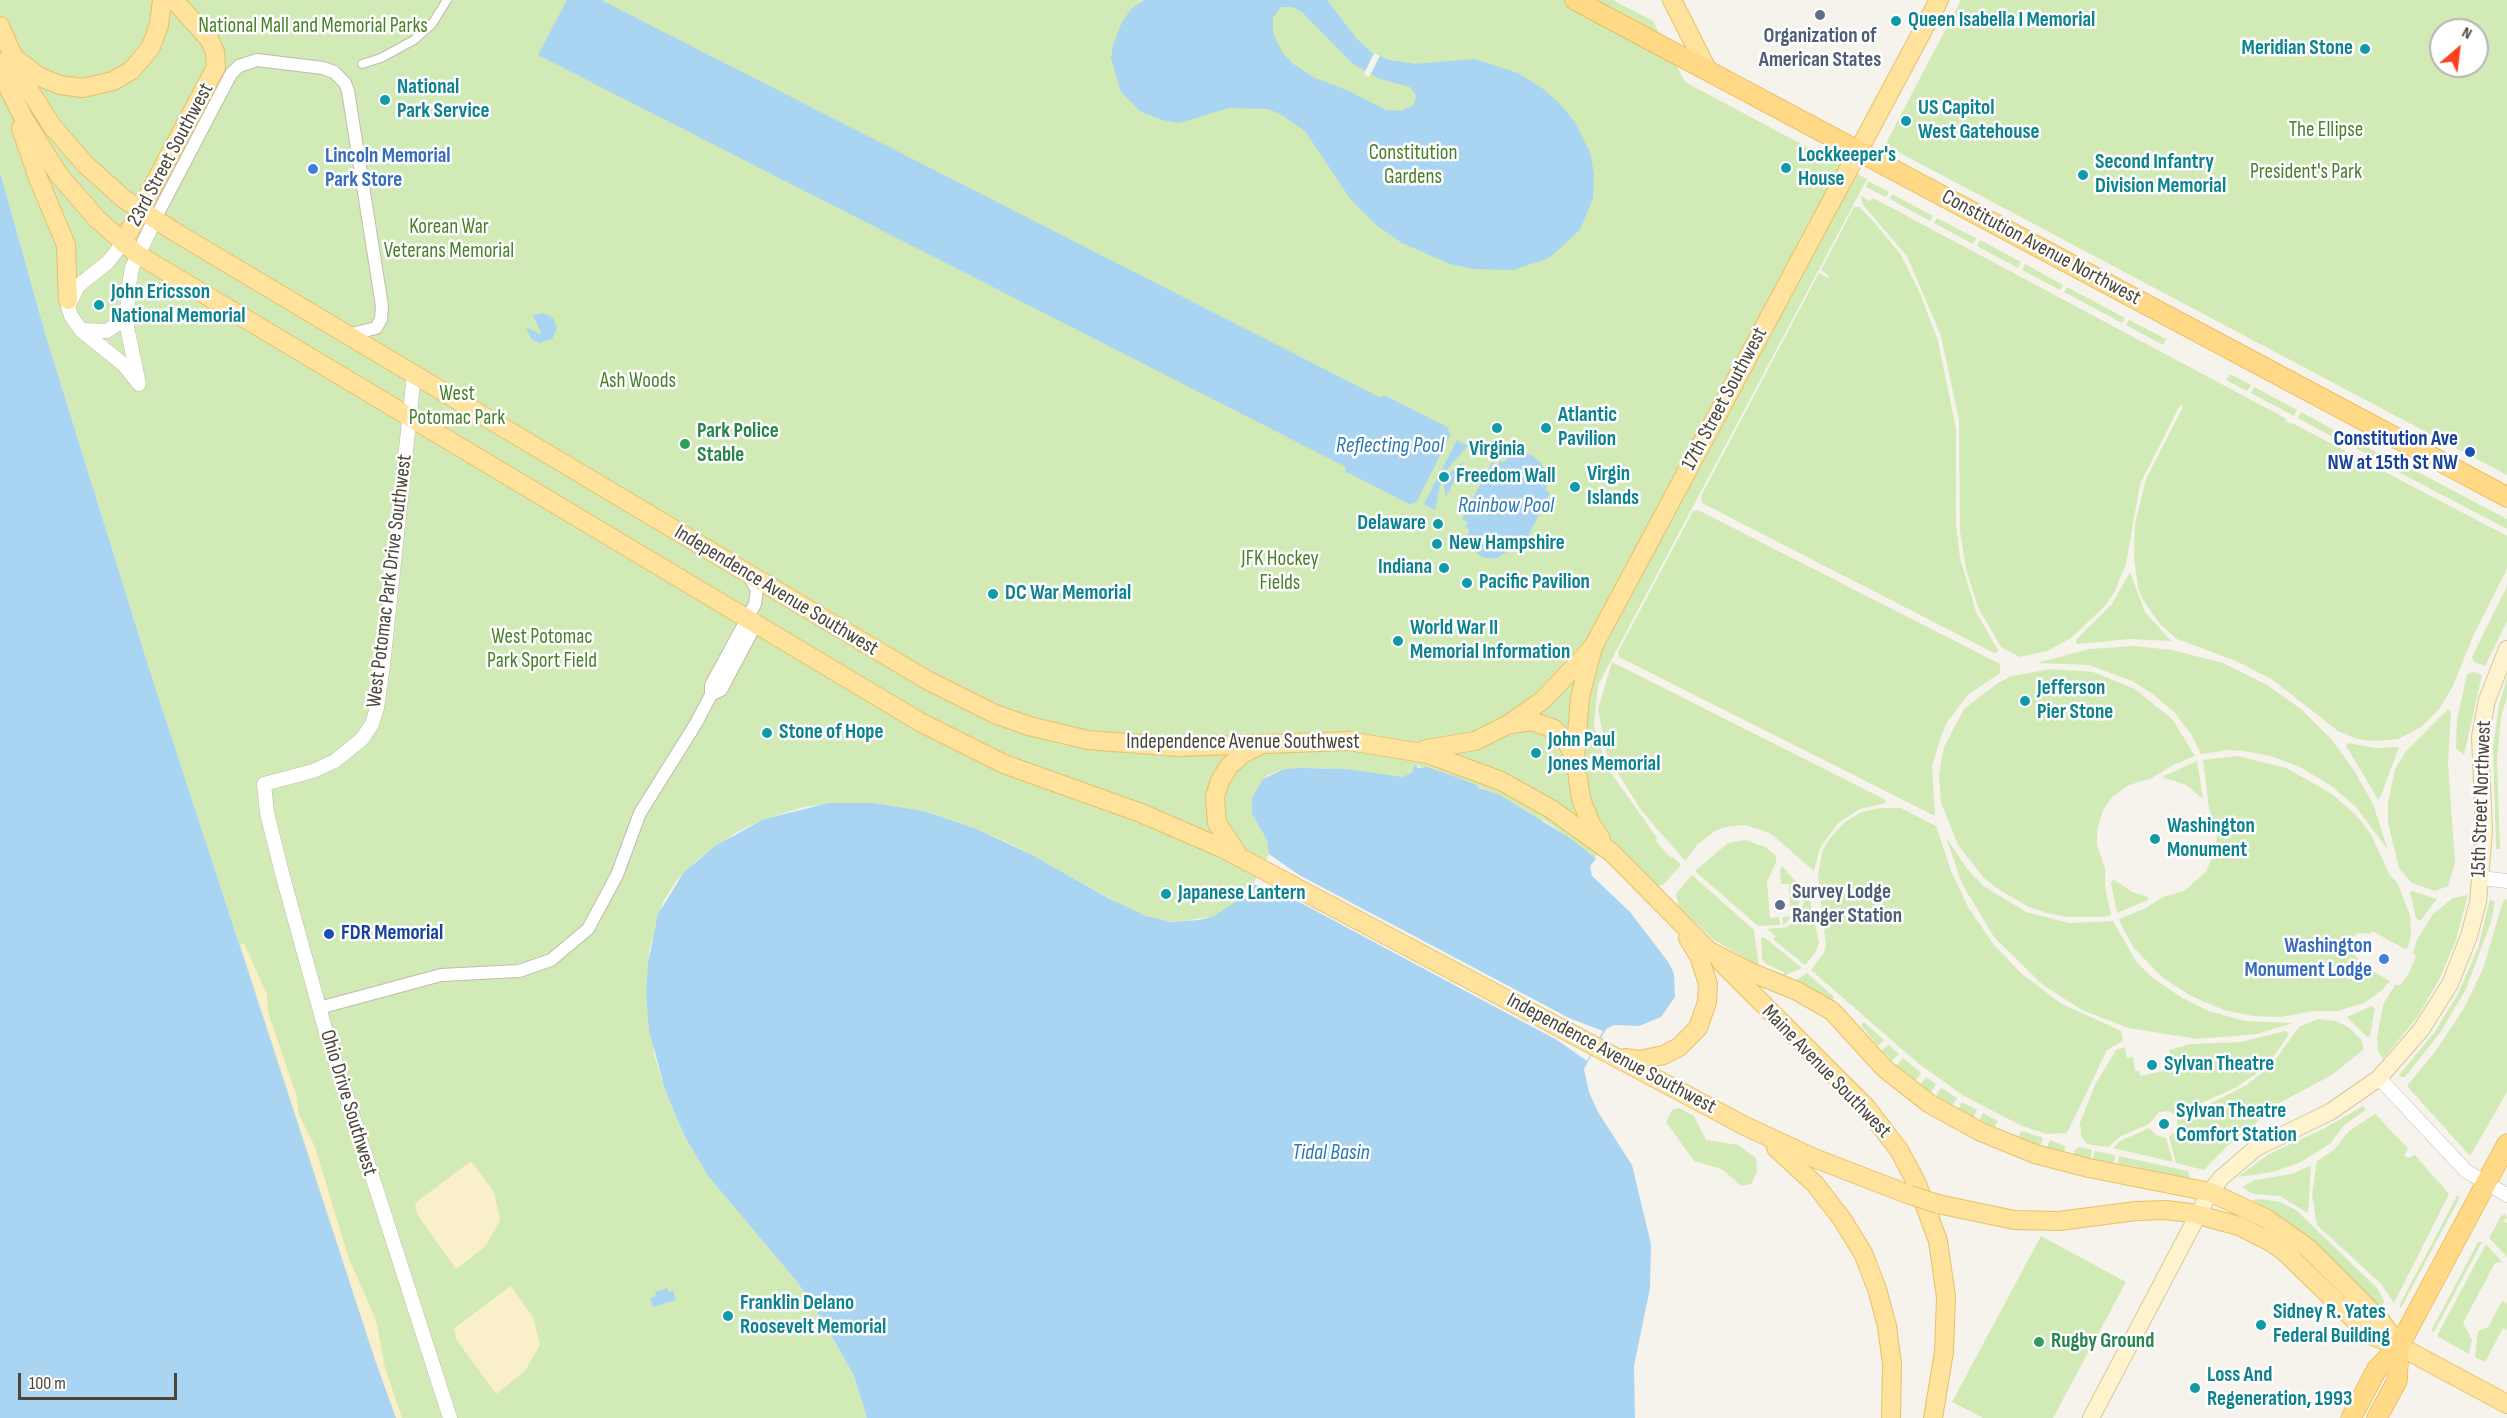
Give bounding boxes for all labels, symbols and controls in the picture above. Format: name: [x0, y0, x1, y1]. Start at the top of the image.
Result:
marker: Organization of American States: [1813, 8, 1827, 22]
place label: Queen Isabella I Memorial: [1908, 8, 2095, 34]
park label: National Mall and Memorial Parks: [198, 14, 428, 40]
marker: Queen Isabella I Memorial: [1889, 14, 1903, 28]
north arrow: [2429, 18, 2489, 78]
text: N: [2459, 23, 2475, 44]
place label: Organization of American States: [1759, 24, 1881, 74]
place label: Meridian Stone: [2242, 36, 2353, 62]
marker: Meridian Stone: [2358, 42, 2372, 56]
place label: National Park Service: [397, 75, 489, 125]
street label: 23rd Street Southwest: [123, 79, 219, 231]
marker: National Park Service: [378, 93, 392, 107]
place label: US Capitol West Gatehouse: [1918, 96, 2039, 146]
marker: US Capitol West Gatehouse: [1899, 114, 1913, 128]
park label: The Ellipse: [2289, 118, 2363, 144]
park label: Constitution Gardens: [1369, 141, 1457, 191]
place label: Lockkeeper's House: [1798, 143, 1896, 193]
place label: Lincoln Memorial Park Store: [325, 144, 451, 194]
place label: Second Infantry Division Memorial: [2095, 150, 2226, 200]
park label: President's Park: [2250, 160, 2362, 186]
marker: Lockkeeper's House: [1779, 161, 1793, 175]
marker: Lincoln Memorial Park Store: [306, 162, 320, 176]
marker: Second Infantry Division Memorial: [2076, 168, 2090, 182]
street label: Constitution Avenue Northwest: [1937, 185, 2145, 311]
park label: Korean War Veterans Memorial: [384, 215, 514, 265]
place label: John Ericsson National Memorial: [111, 280, 246, 330]
marker: John Ericsson National Memorial: [92, 298, 106, 312]
street label: 17th Street Southwest: [1677, 323, 1773, 475]
park label: Ash Woods: [600, 369, 676, 395]
park label: West Potomac Park: [409, 382, 505, 432]
place label: Atlantic Pavilion: [1558, 403, 1617, 453]
place label: Park Police Stable: [697, 419, 779, 469]
marker: Virginia: [1490, 421, 1504, 435]
marker: Atlantic Pavilion: [1539, 421, 1553, 435]
place label: Constitution Ave NW at 15th St NW: [2327, 427, 2458, 477]
water label: Reflecting Pool: [1336, 433, 1444, 459]
marker: Park Police Stable: [678, 437, 692, 451]
place label: Virginia: [1469, 437, 1525, 463]
marker: Constitution Ave NW at 15th St NW: [2463, 445, 2477, 459]
street label: West Potomac Park Drive Southwest: [362, 453, 418, 709]
place label: Virgin Islands: [1587, 462, 1639, 512]
place label: Freedom Wall: [1456, 464, 1555, 490]
marker: Freedom Wall: [1437, 470, 1451, 484]
marker: Virgin Islands: [1568, 480, 1582, 494]
water label: Rainbow Pool: [1458, 493, 1554, 519]
place label: Delaware: [1357, 511, 1426, 537]
marker: Delaware: [1431, 517, 1445, 531]
street label: Independence Avenue Southwest: [669, 520, 883, 662]
place label: New Hampshire: [1449, 531, 1565, 557]
marker: New Hampshire: [1430, 537, 1444, 551]
park label: JFK Hockey Fields: [1241, 547, 1319, 597]
place label: Indiana: [1378, 555, 1432, 581]
marker: Indiana: [1437, 561, 1451, 575]
place label: Pacific Pavilion: [1479, 570, 1590, 596]
marker: Pacific Pavilion: [1460, 576, 1474, 590]
place label: DC War Memorial: [1005, 581, 1131, 607]
marker: DC War Memorial: [986, 587, 1000, 601]
place label: World War II Memorial Information: [1410, 616, 1570, 666]
park label: West Potomac Park Sport Field: [487, 625, 597, 675]
marker: World War II Memorial Information: [1391, 634, 1405, 648]
place label: Jefferson Pier Stone: [2037, 676, 2113, 726]
marker: Jefferson Pier Stone: [2018, 694, 2032, 708]
place label: Stone of Hope: [779, 720, 883, 746]
street label: 15th Street Northwest: [2467, 720, 2497, 878]
marker: Stone of Hope: [760, 726, 774, 740]
place label: John Paul Jones Memorial: [1548, 728, 1660, 778]
street label: Independence Avenue Southwest: [1126, 730, 1360, 756]
marker: John Paul Jones Memorial: [1529, 746, 1543, 760]
place label: Washington Monument: [2167, 814, 2255, 864]
marker: Washington Monument: [2148, 832, 2162, 846]
place label: Survey Lodge Ranger Station: [1792, 880, 1902, 930]
place label: Japanese Lantern: [1178, 881, 1306, 907]
marker: Japanese Lantern: [1159, 887, 1173, 901]
marker: Survey Lodge Ranger Station: [1773, 898, 1787, 912]
place label: FDR Memorial: [341, 921, 443, 947]
marker: FDR Memorial: [322, 927, 336, 941]
place label: Washington Monument Lodge: [2244, 934, 2372, 984]
marker: Washington Monument Lodge: [2377, 952, 2391, 966]
street label: Independence Avenue Southwest: [1502, 988, 1720, 1120]
street label: Maine Avenue Southwest: [1756, 1000, 1896, 1144]
street label: Ohio Drive Southwest: [314, 1027, 382, 1179]
place label: Sylvan Theatre: [2164, 1052, 2274, 1078]
marker: Sylvan Theatre: [2145, 1058, 2159, 1072]
place label: Sylvan Theatre Comfort Station: [2176, 1099, 2297, 1149]
marker: Sylvan Theatre Comfort Station: [2157, 1117, 2171, 1131]
water label: Tidal Basin: [1292, 1140, 1370, 1166]
place label: Franklin Delano Roosevelt Memorial: [740, 1291, 886, 1341]
place label: Sidney R. Yates Federal Building: [2273, 1300, 2390, 1350]
marker: Franklin Delano Roosevelt Memorial: [721, 1309, 735, 1323]
marker: Sidney R. Yates Federal Building: [2254, 1318, 2268, 1332]
place label: Rugby Ground: [2051, 1329, 2154, 1355]
marker: Rugby Ground: [2032, 1335, 2046, 1349]
scale bar: [21, 1361, 180, 1399]
place label: Loss And Regeneration, 1993: [2207, 1363, 2352, 1413]
text: 100 m: [29, 1373, 66, 1394]
marker: Loss And Regeneration, 1993: [2188, 1381, 2202, 1395]

